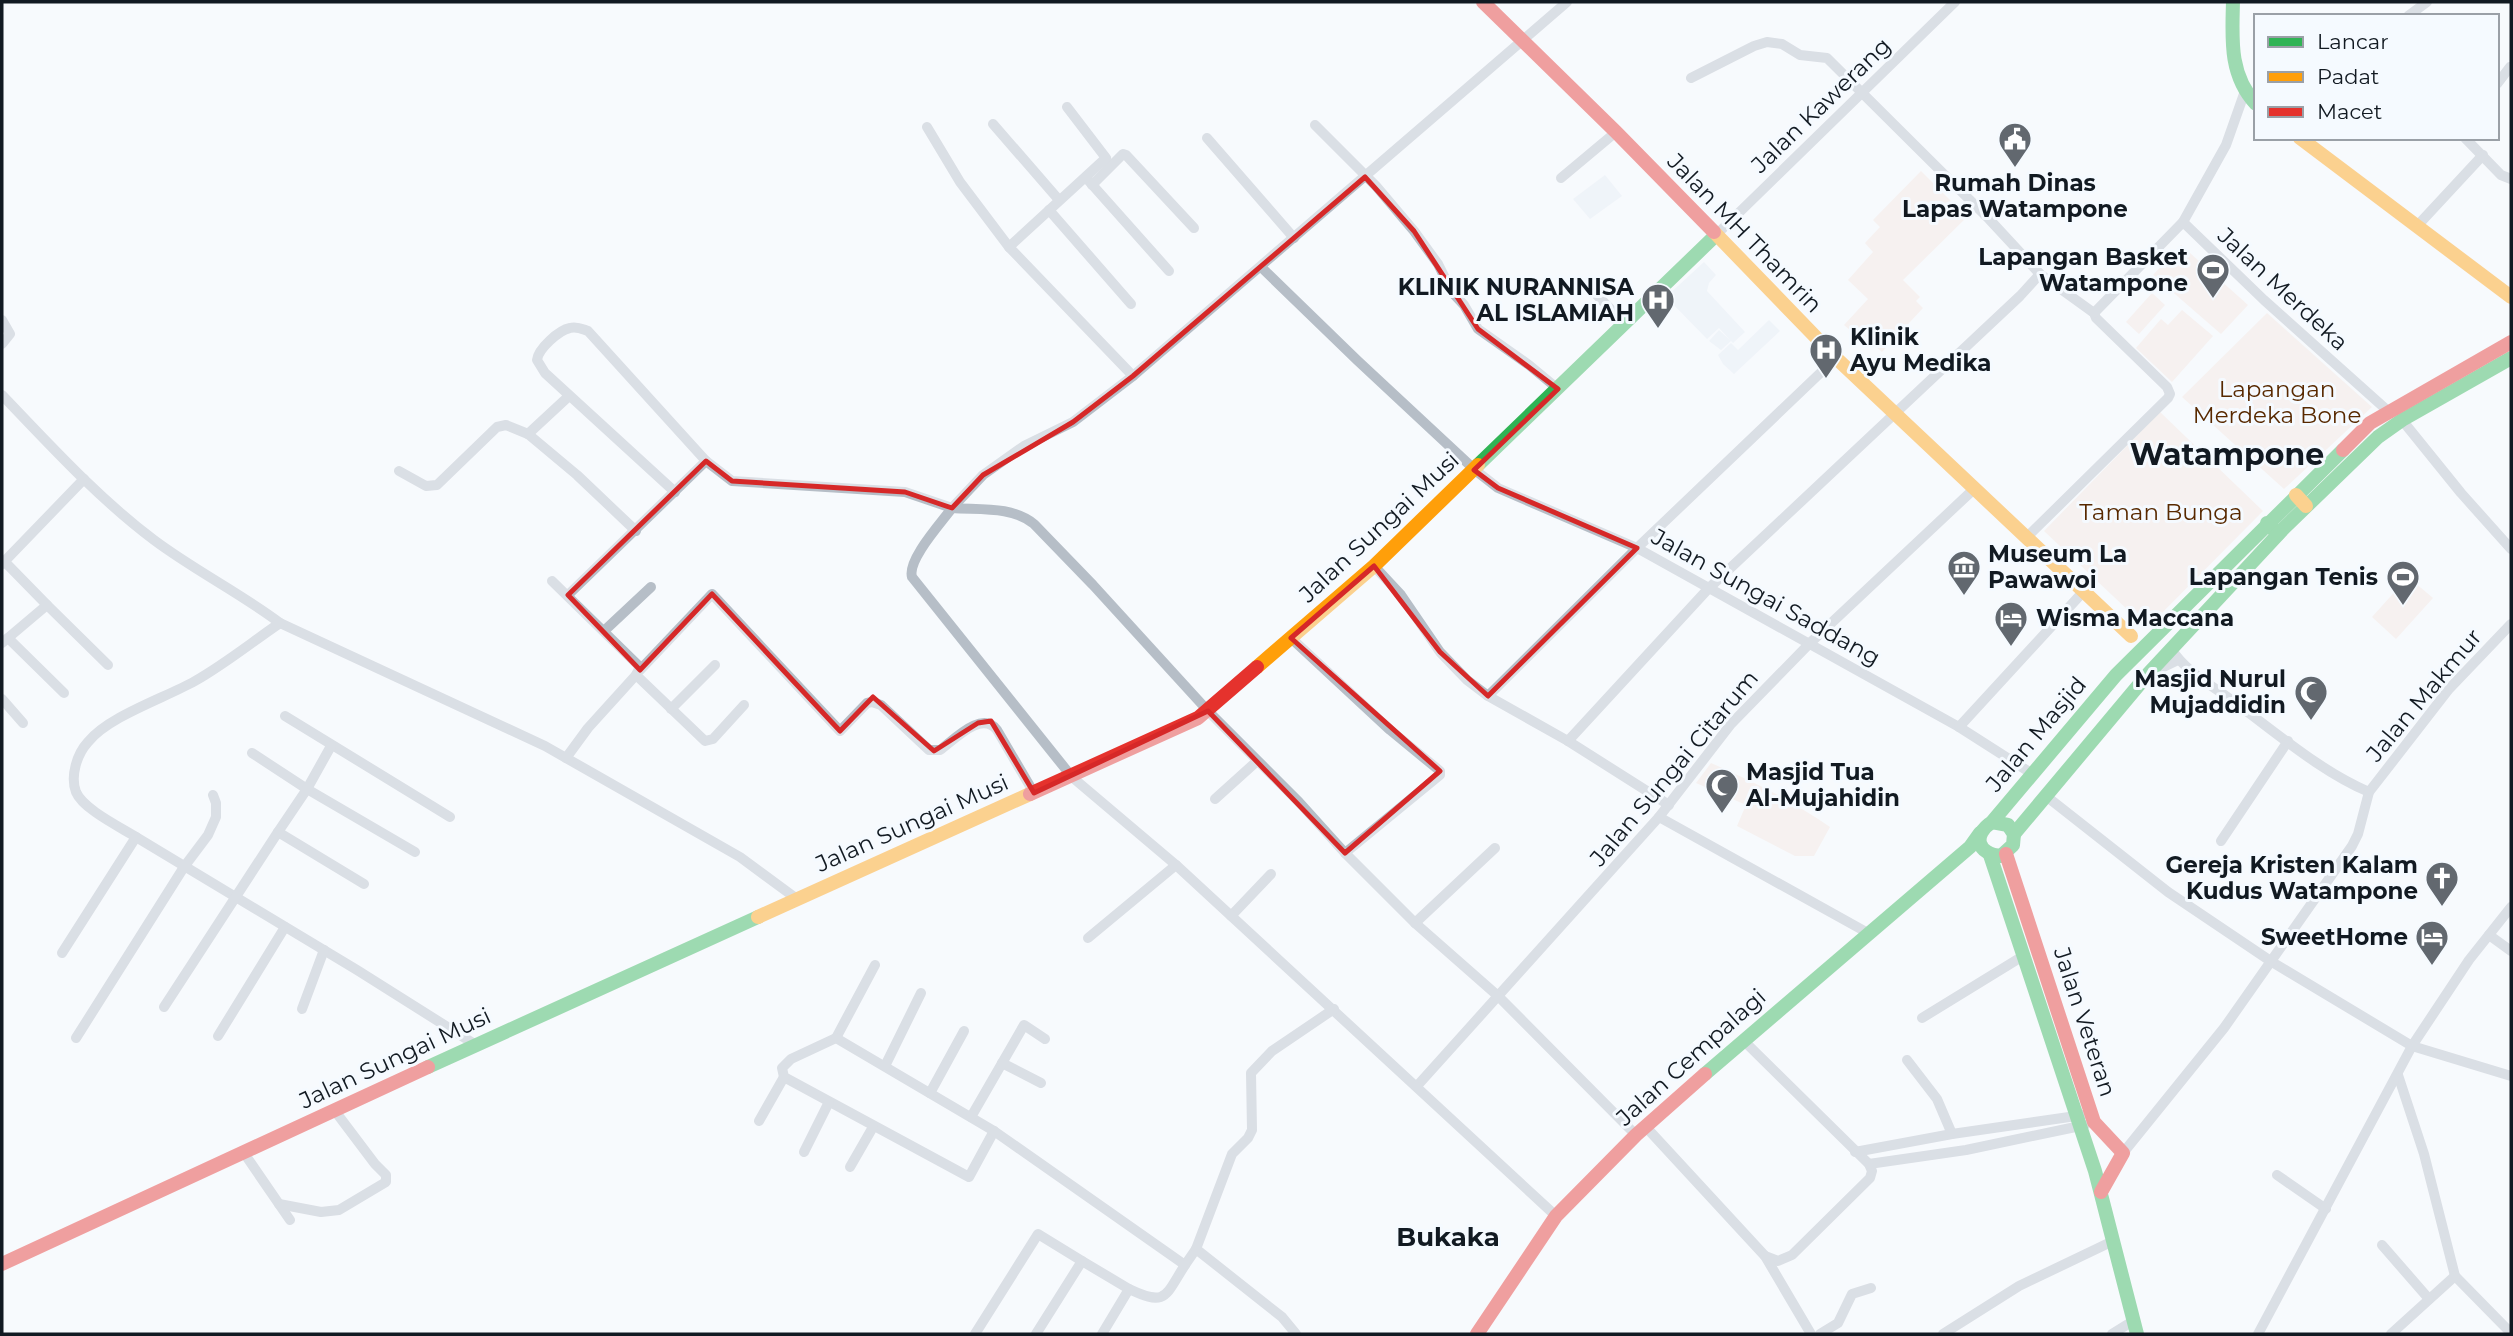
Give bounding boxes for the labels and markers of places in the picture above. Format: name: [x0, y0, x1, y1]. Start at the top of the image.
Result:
public building icon: Rumah Dinas Lapas Watampone: [1996, 120, 2034, 169]
place label: Rumah Dinas Lapas Watampone: [1902, 169, 2128, 223]
place label: Lapangan Basket Watampone: [1978, 243, 2188, 297]
sports icon: Lapangan Basket Watampone: [2194, 251, 2232, 300]
place label: KLINIK NURANNISA AL ISLAMIAH: [1398, 273, 1634, 327]
hospital icon: KLINIK NURANNISA AL ISLAMIAH: [1639, 281, 1677, 330]
place label: Klinik Ayu Medika: [1849, 323, 1991, 377]
hospital icon: Klinik Ayu Medika: [1807, 331, 1845, 380]
place label: Museum La Pawawoi: [1988, 540, 2127, 594]
museum icon: Museum La Pawawoi: [1945, 548, 1983, 597]
sports icon: Lapangan Tenis: [2384, 558, 2422, 607]
place label: Lapangan Tenis: [2189, 563, 2378, 591]
hotel icon: Wisma Maccana: [1992, 599, 2030, 648]
place label: Wisma Maccana: [2036, 604, 2234, 632]
place label: Masjid Nurul Mujaddidin: [2134, 665, 2286, 719]
mosque icon: Masjid Nurul Mujaddidin: [2292, 673, 2330, 722]
place label: Masjid Tua Al-Mujahidin: [1745, 758, 1900, 812]
mosque icon: Masjid Tua Al-Mujahidin: [1703, 766, 1741, 815]
place label: Gereja Kristen Kalam Kudus Watampone: [2165, 851, 2418, 905]
church icon: Gereja Kristen Kalam Kudus Watampone: [2423, 859, 2461, 908]
hotel icon: SweetHome: [2413, 918, 2451, 967]
place label: SweetHome: [2261, 923, 2408, 951]

